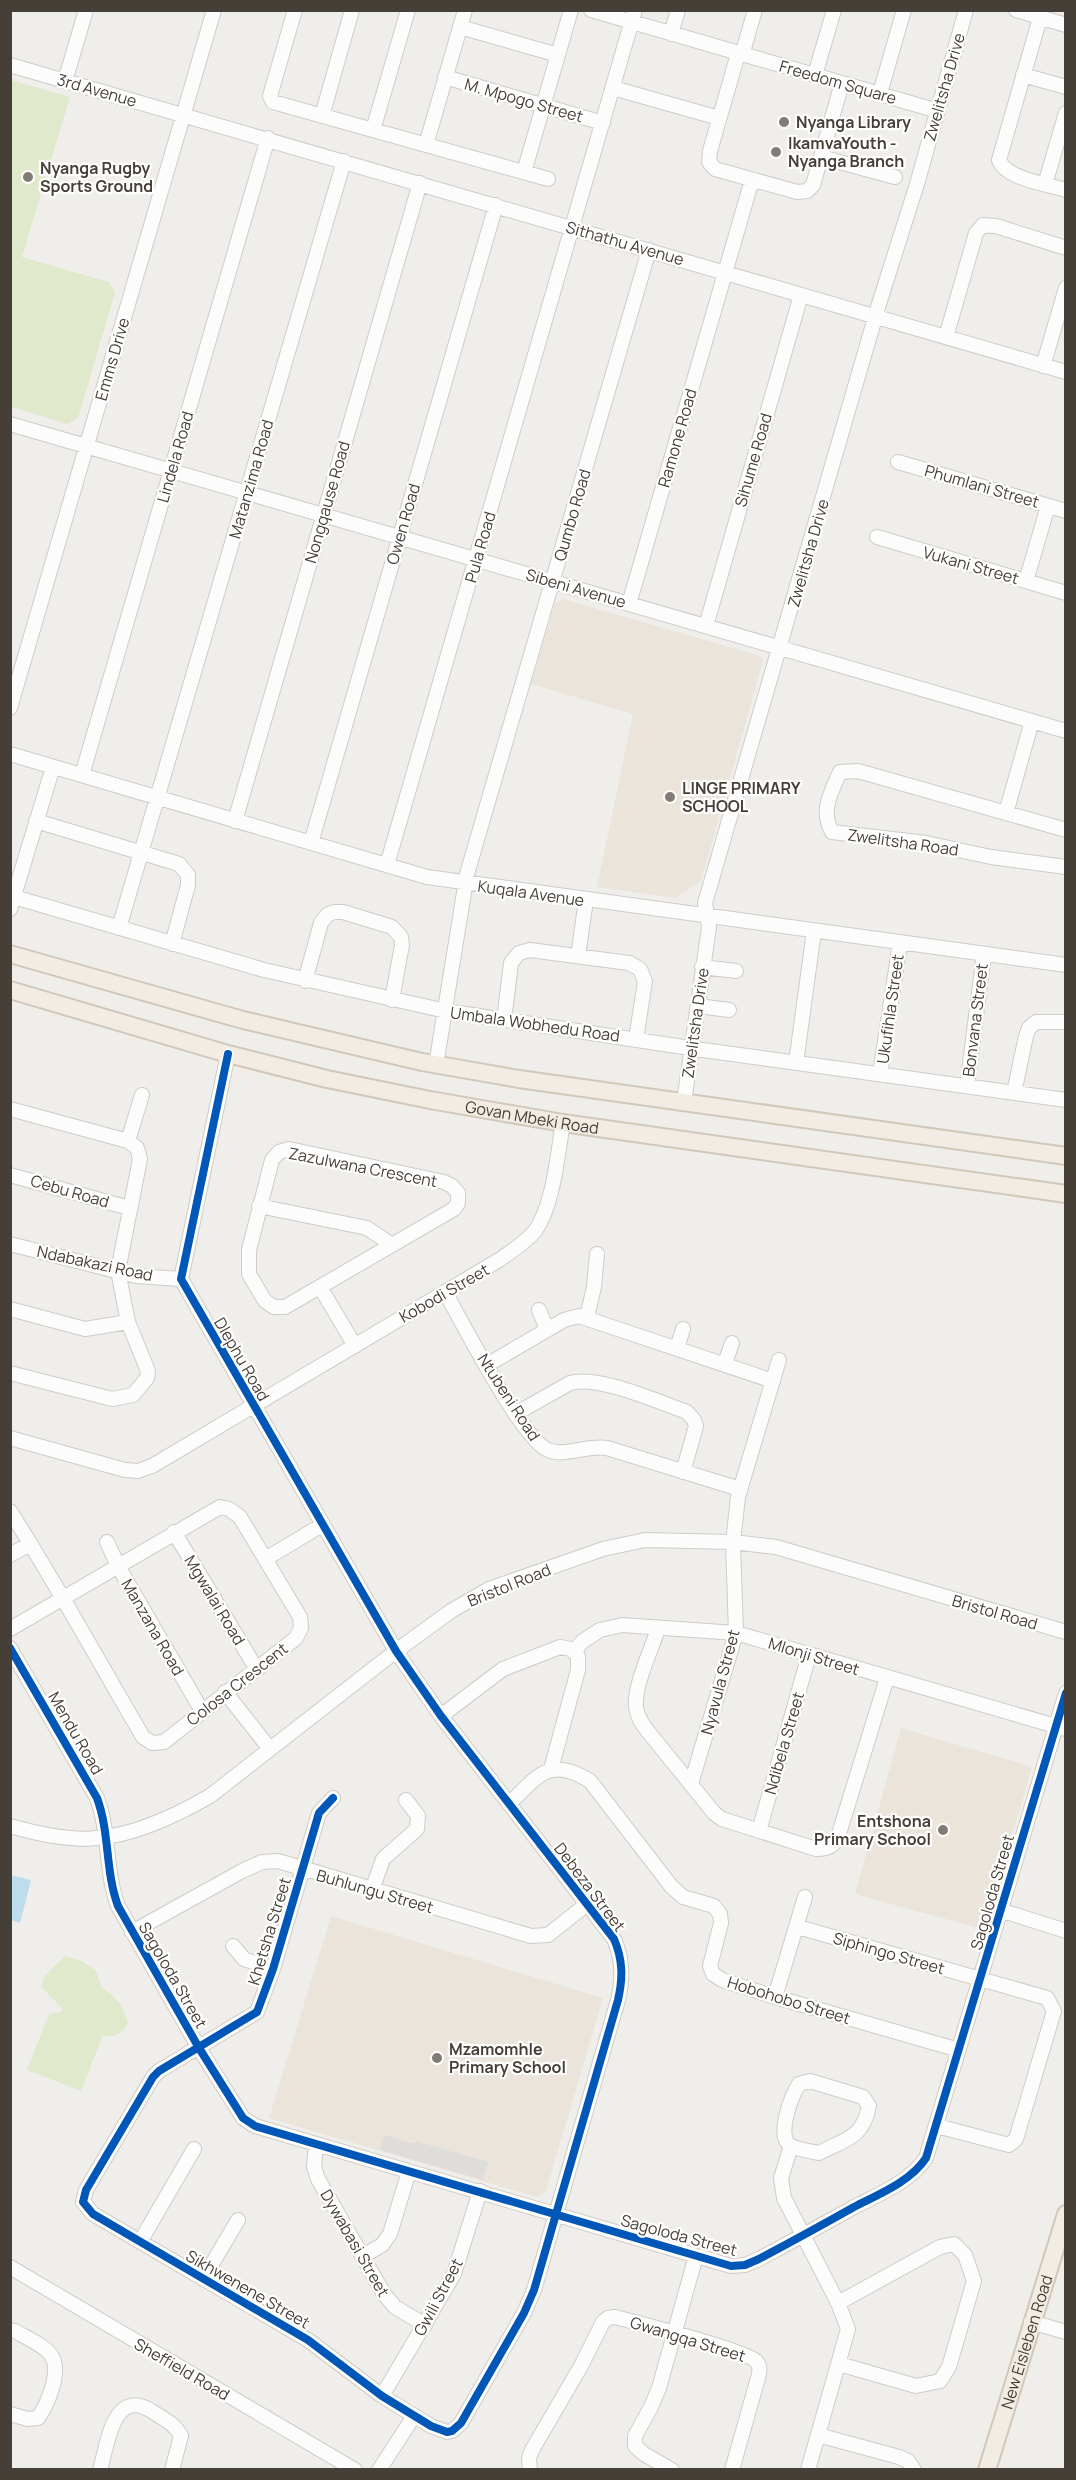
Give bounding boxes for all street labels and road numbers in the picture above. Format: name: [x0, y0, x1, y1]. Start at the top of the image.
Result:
street label: Zwelitsha Drive: [918, 30, 970, 144]
street label: Freedom Square: [777, 55, 899, 109]
street label: 3rd Avenue: [55, 68, 139, 112]
street label: M. Mpogo Street: [462, 73, 586, 127]
street label: Sithathu Avenue: [563, 216, 687, 270]
street label: Emms Drive: [90, 315, 134, 403]
street label: Ramone Road: [652, 386, 702, 490]
street label: Lindela Road: [151, 409, 199, 505]
street label: Sihume Road: [729, 411, 777, 509]
street label: Matanzima Road: [223, 417, 279, 541]
street label: Nongqause Road: [299, 438, 355, 566]
street label: Phumlani Street: [922, 459, 1042, 513]
street label: Qumbo Road: [548, 466, 596, 564]
street label: Owen Road: [381, 481, 425, 567]
street label: Zwelitsha Drive: [782, 496, 834, 610]
street label: Pula Road: [459, 509, 501, 585]
street label: Vukani Street: [920, 541, 1022, 589]
street label: Sibeni Avenue: [523, 563, 629, 613]
street label: Zwelitsha Road: [846, 823, 960, 861]
street label: Kuqala Avenue: [476, 875, 586, 911]
street label: Ukufihla Street: [871, 953, 909, 1065]
street label: Bonvana Street: [957, 962, 993, 1078]
street label: Zwelitsha Drive: [676, 966, 714, 1080]
street label: Umbala Wobhedu Road: [449, 1001, 621, 1047]
street label: Govan Mbeki Road: [464, 1095, 600, 1139]
street label: Zazulwana Crescent: [287, 1142, 439, 1192]
street label: Cebu Road: [28, 1169, 112, 1213]
street label: Ndabakazi Road: [35, 1240, 155, 1286]
street label: Kobodi Street: [395, 1258, 493, 1328]
street label: Dlephu Road: [209, 1313, 275, 1405]
street label: Ntubeni Road: [473, 1349, 545, 1445]
street label: Mgwalai Road: [180, 1551, 250, 1649]
street label: Bristol Road: [464, 1558, 554, 1612]
street label: Manzana Road: [116, 1575, 190, 1679]
street label: Bristol Road: [950, 1589, 1040, 1635]
street label: Nyavula Street: [695, 1627, 745, 1737]
street label: Mlonji Street: [766, 1632, 862, 1680]
street label: Colosa Crescent: [182, 1637, 292, 1731]
street label: Mendu Road: [43, 1688, 109, 1778]
street label: Ndibela Street: [759, 1689, 809, 1797]
street label: Sagoloda Street: [965, 1832, 1019, 1952]
street label: Debeza Street: [549, 1838, 631, 1936]
street label: Buhlungu Street: [314, 1864, 436, 1918]
street label: Khetsha Street: [242, 1874, 296, 1988]
street label: Sagoloda Street: [134, 1918, 212, 2032]
street label: Siphingo Street: [831, 1927, 947, 1979]
street label: Hobohobo Street: [725, 1971, 853, 2029]
street label: Dywabasi Street: [315, 2185, 395, 2301]
street label: Sagoloda Street: [618, 2209, 740, 2261]
street label: Sikhwenene Street: [182, 2245, 314, 2333]
street label: Gwili Street: [408, 2254, 468, 2340]
street label: New Eisleben Road: [995, 2272, 1058, 2412]
street label: Gwangqa Street: [628, 2311, 748, 2367]
street label: Sheffield Road: [130, 2333, 234, 2405]

